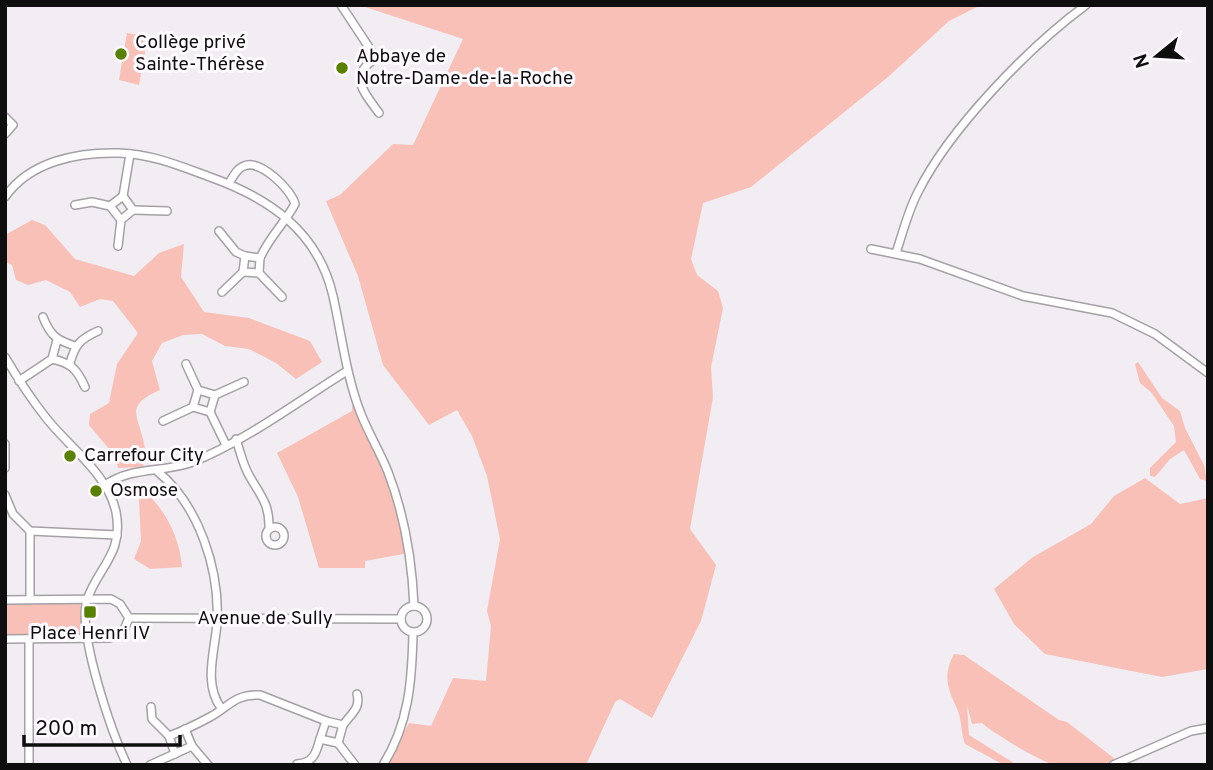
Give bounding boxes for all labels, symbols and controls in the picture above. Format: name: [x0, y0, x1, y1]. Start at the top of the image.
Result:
north arrow: [1122, 21, 1192, 91]
place label: Collège privé Sainte-Thérèse: [135, 31, 265, 77]
place label: Abbaye de Notre-Dame-de-la-Roche: [356, 45, 573, 91]
marker: Collège privé Sainte-Thérèse: [113, 46, 129, 62]
text: N: [1129, 50, 1156, 71]
marker: Abbaye de Notre-Dame-de-la-Roche: [334, 60, 350, 76]
place label: Carrefour City: [84, 444, 204, 468]
marker: Carrefour City: [62, 448, 78, 464]
place label: Osmose: [110, 479, 178, 503]
marker: Osmose: [88, 483, 104, 499]
marker: Place Henri IV: [82, 604, 98, 620]
street label: Avenue de Sully: [197, 607, 333, 631]
place label: Place Henri IV: [30, 622, 150, 646]
scale bar: [24, 704, 180, 748]
text: 200 m: [35, 716, 97, 743]

